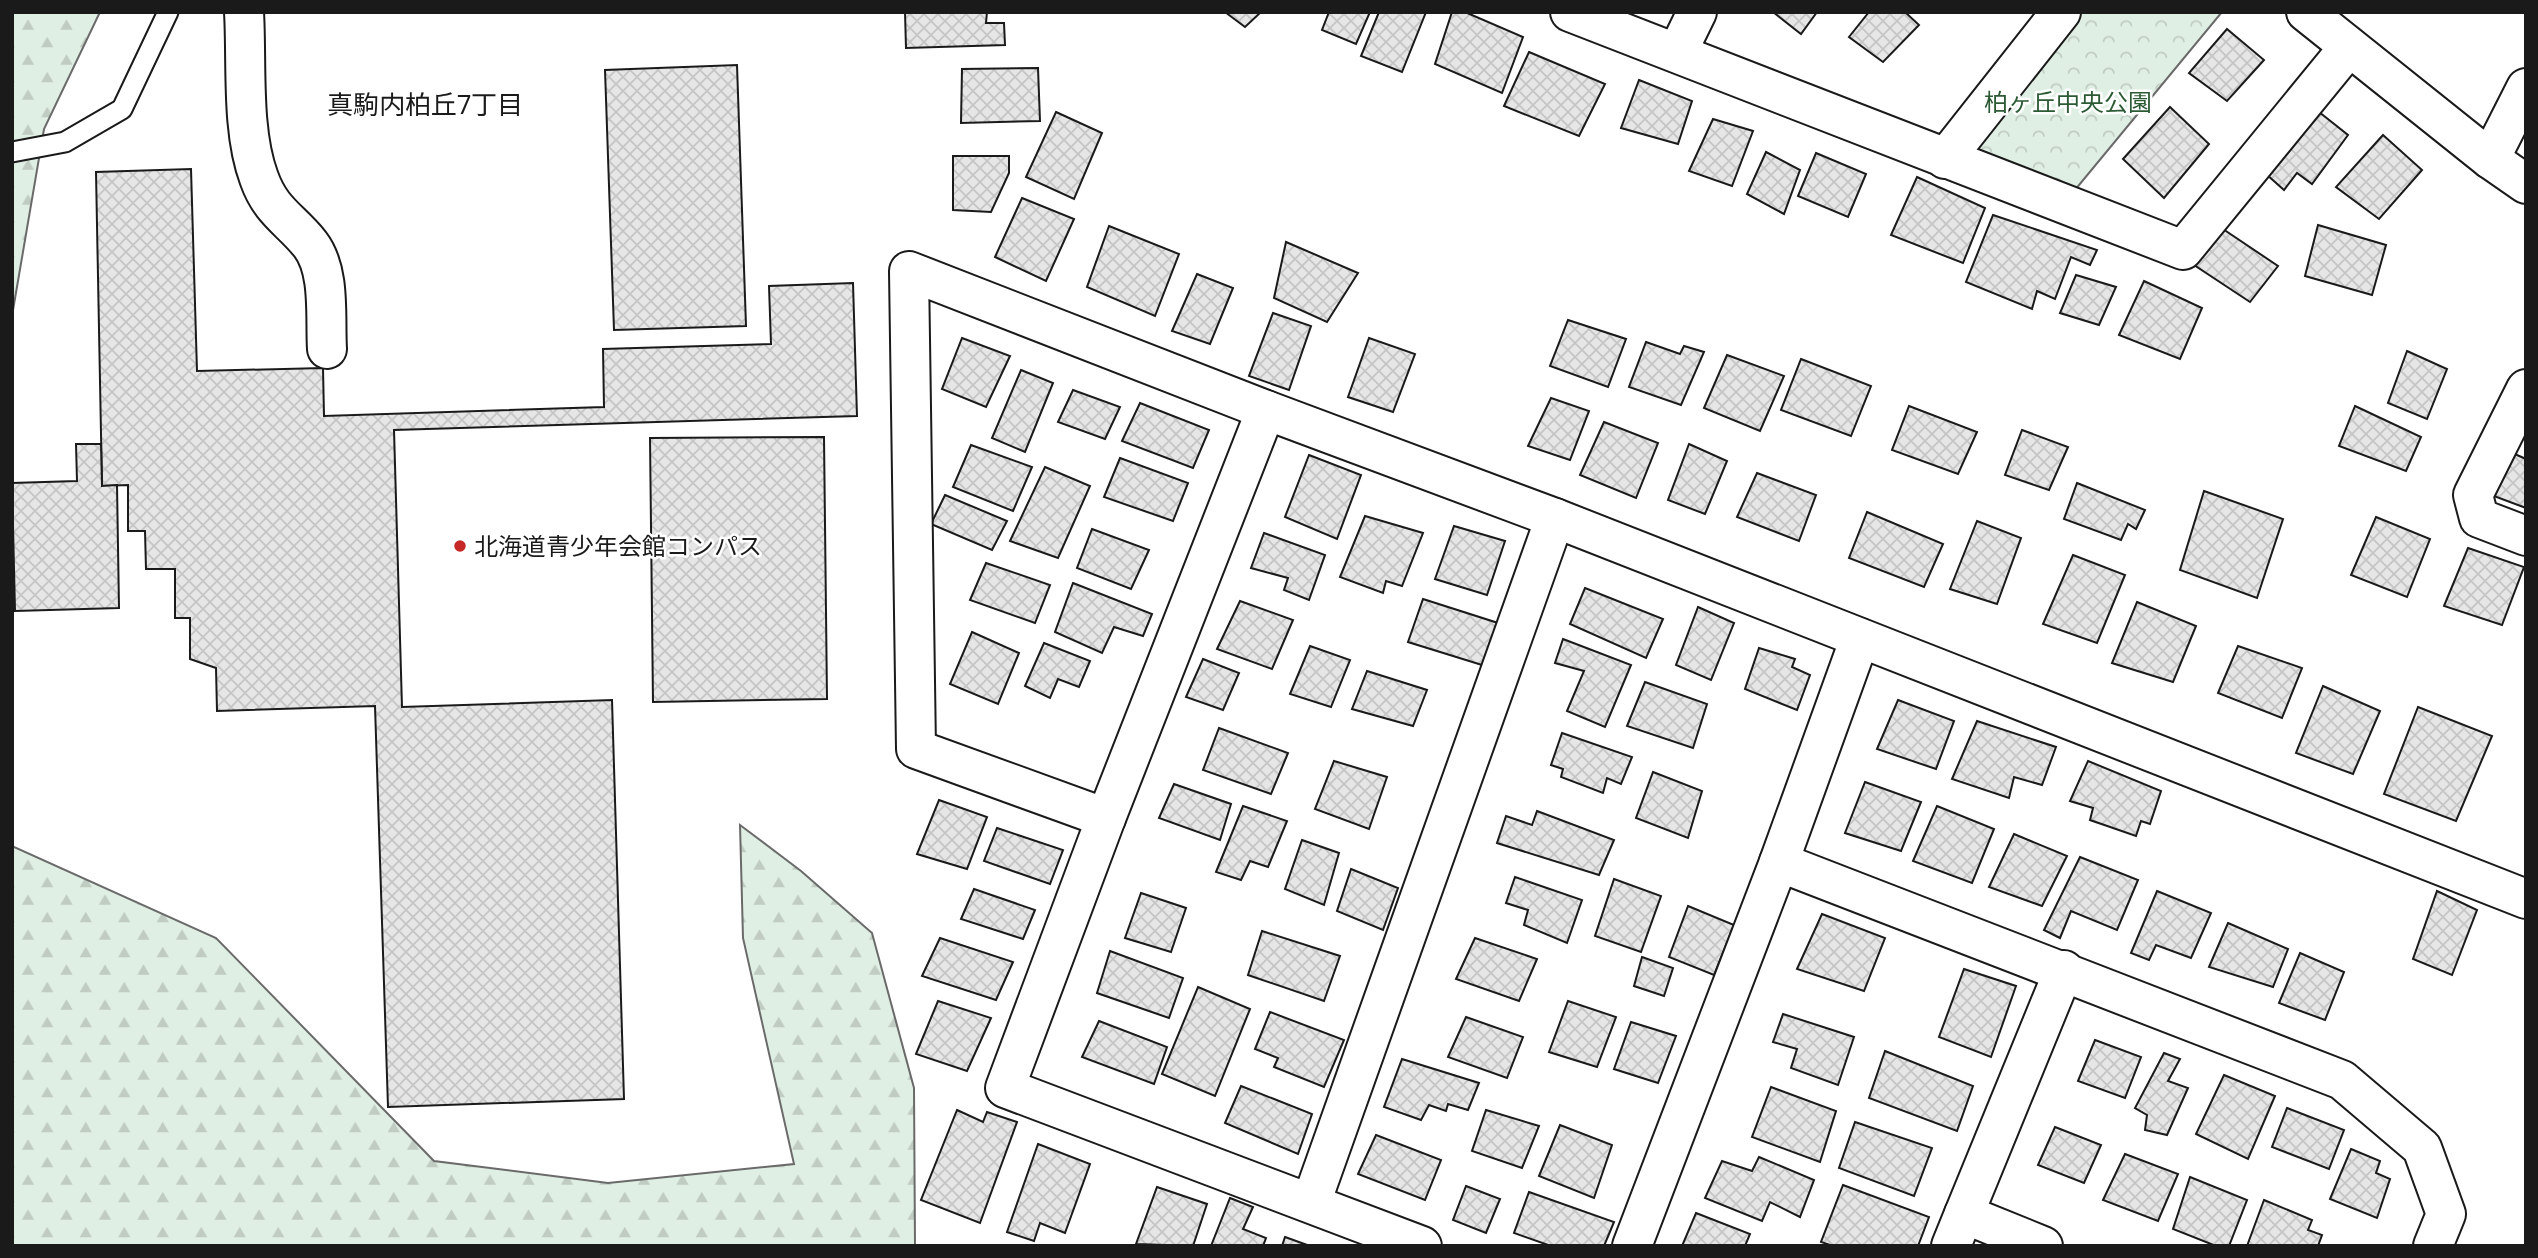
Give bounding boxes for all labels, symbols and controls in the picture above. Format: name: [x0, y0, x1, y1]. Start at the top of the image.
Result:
park label: 柏ヶ丘中央公園: [1984, 86, 2152, 119]
district label: 真駒内柏丘7丁目: [327, 87, 523, 123]
place label: 北海道青少年会館コンパス: [474, 530, 762, 563]
marker: 北海道青少年会館コンパス: [452, 538, 468, 554]

